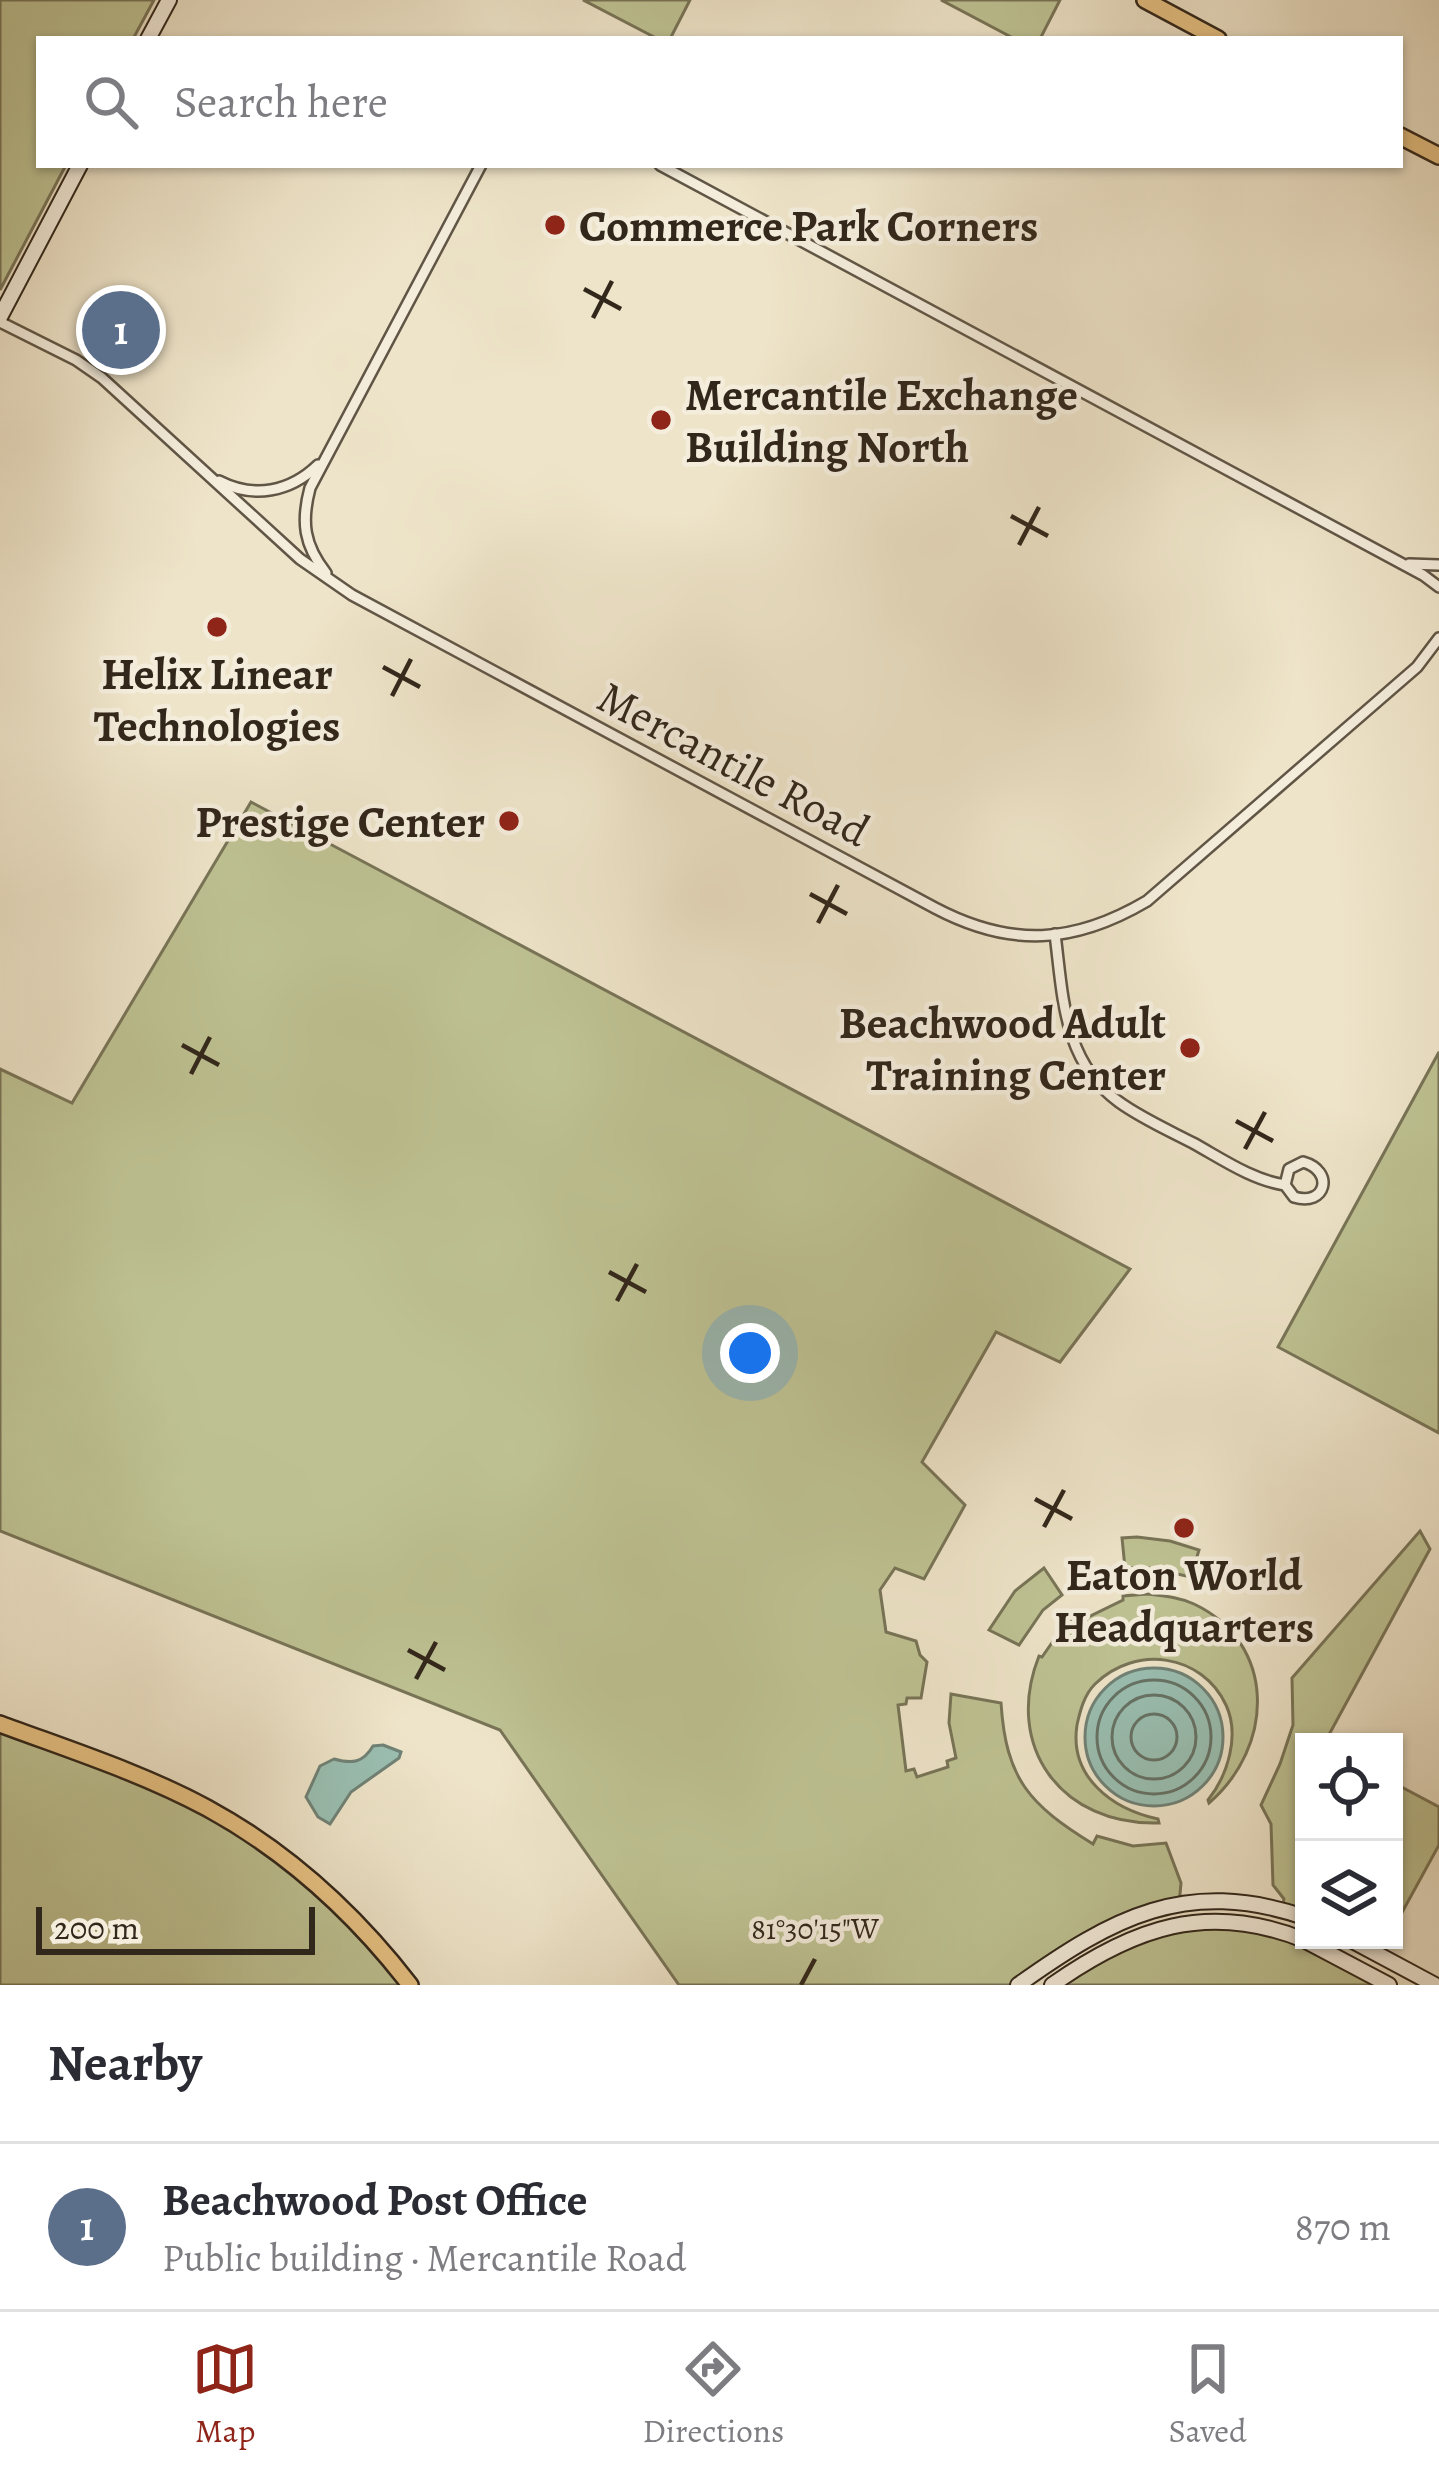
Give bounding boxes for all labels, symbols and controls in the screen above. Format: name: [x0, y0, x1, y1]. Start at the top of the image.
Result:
search box: [36, 36, 1403, 168]
icon: search: [78, 69, 144, 135]
text: Search here: [174, 71, 388, 133]
place label: Commerce Park Corners: [579, 195, 1038, 257]
marker: Commerce Park Corners: [542, 212, 568, 238]
pin: 1: [82, 285, 160, 375]
place label: Mercantile Exchange Building North: [685, 364, 1078, 478]
marker: Mercantile Exchange Building North: [648, 407, 674, 433]
marker: Helix Linear Technologies: [204, 614, 230, 640]
place label: Helix Linear Technologies: [94, 643, 340, 757]
street label: Mercantile Road: [587, 666, 881, 862]
place label: Prestige Center: [195, 791, 485, 853]
marker: Prestige Center: [496, 808, 522, 834]
place label: Beachwood Adult Training Center: [839, 992, 1166, 1106]
marker: Beachwood Adult Training Center: [1177, 1035, 1203, 1061]
your location: [720, 1323, 780, 1383]
marker: Eaton World Headquarters: [1171, 1515, 1197, 1541]
place label: Eaton World Headquarters: [1054, 1544, 1314, 1658]
map controls: [1295, 1733, 1403, 1949]
button: locate: [1295, 1733, 1403, 1841]
button: layers: [1295, 1841, 1403, 1949]
scale bar: [36, 1901, 315, 1954]
text: 200 m: [54, 1905, 139, 1950]
text: 81°30'15"W: [751, 1909, 879, 1949]
text: Nearby: [48, 2028, 202, 2098]
text: Beachwood Post Office: [162, 2169, 588, 2231]
text: 1: [80, 2200, 94, 2253]
text: 870 m: [1295, 2200, 1391, 2253]
text: Public building · Mercantile Road: [162, 2231, 686, 2284]
tab: Map: [192, 2336, 258, 2453]
tab: Directions: [643, 2336, 784, 2453]
tab: Saved: [1169, 2336, 1247, 2453]

